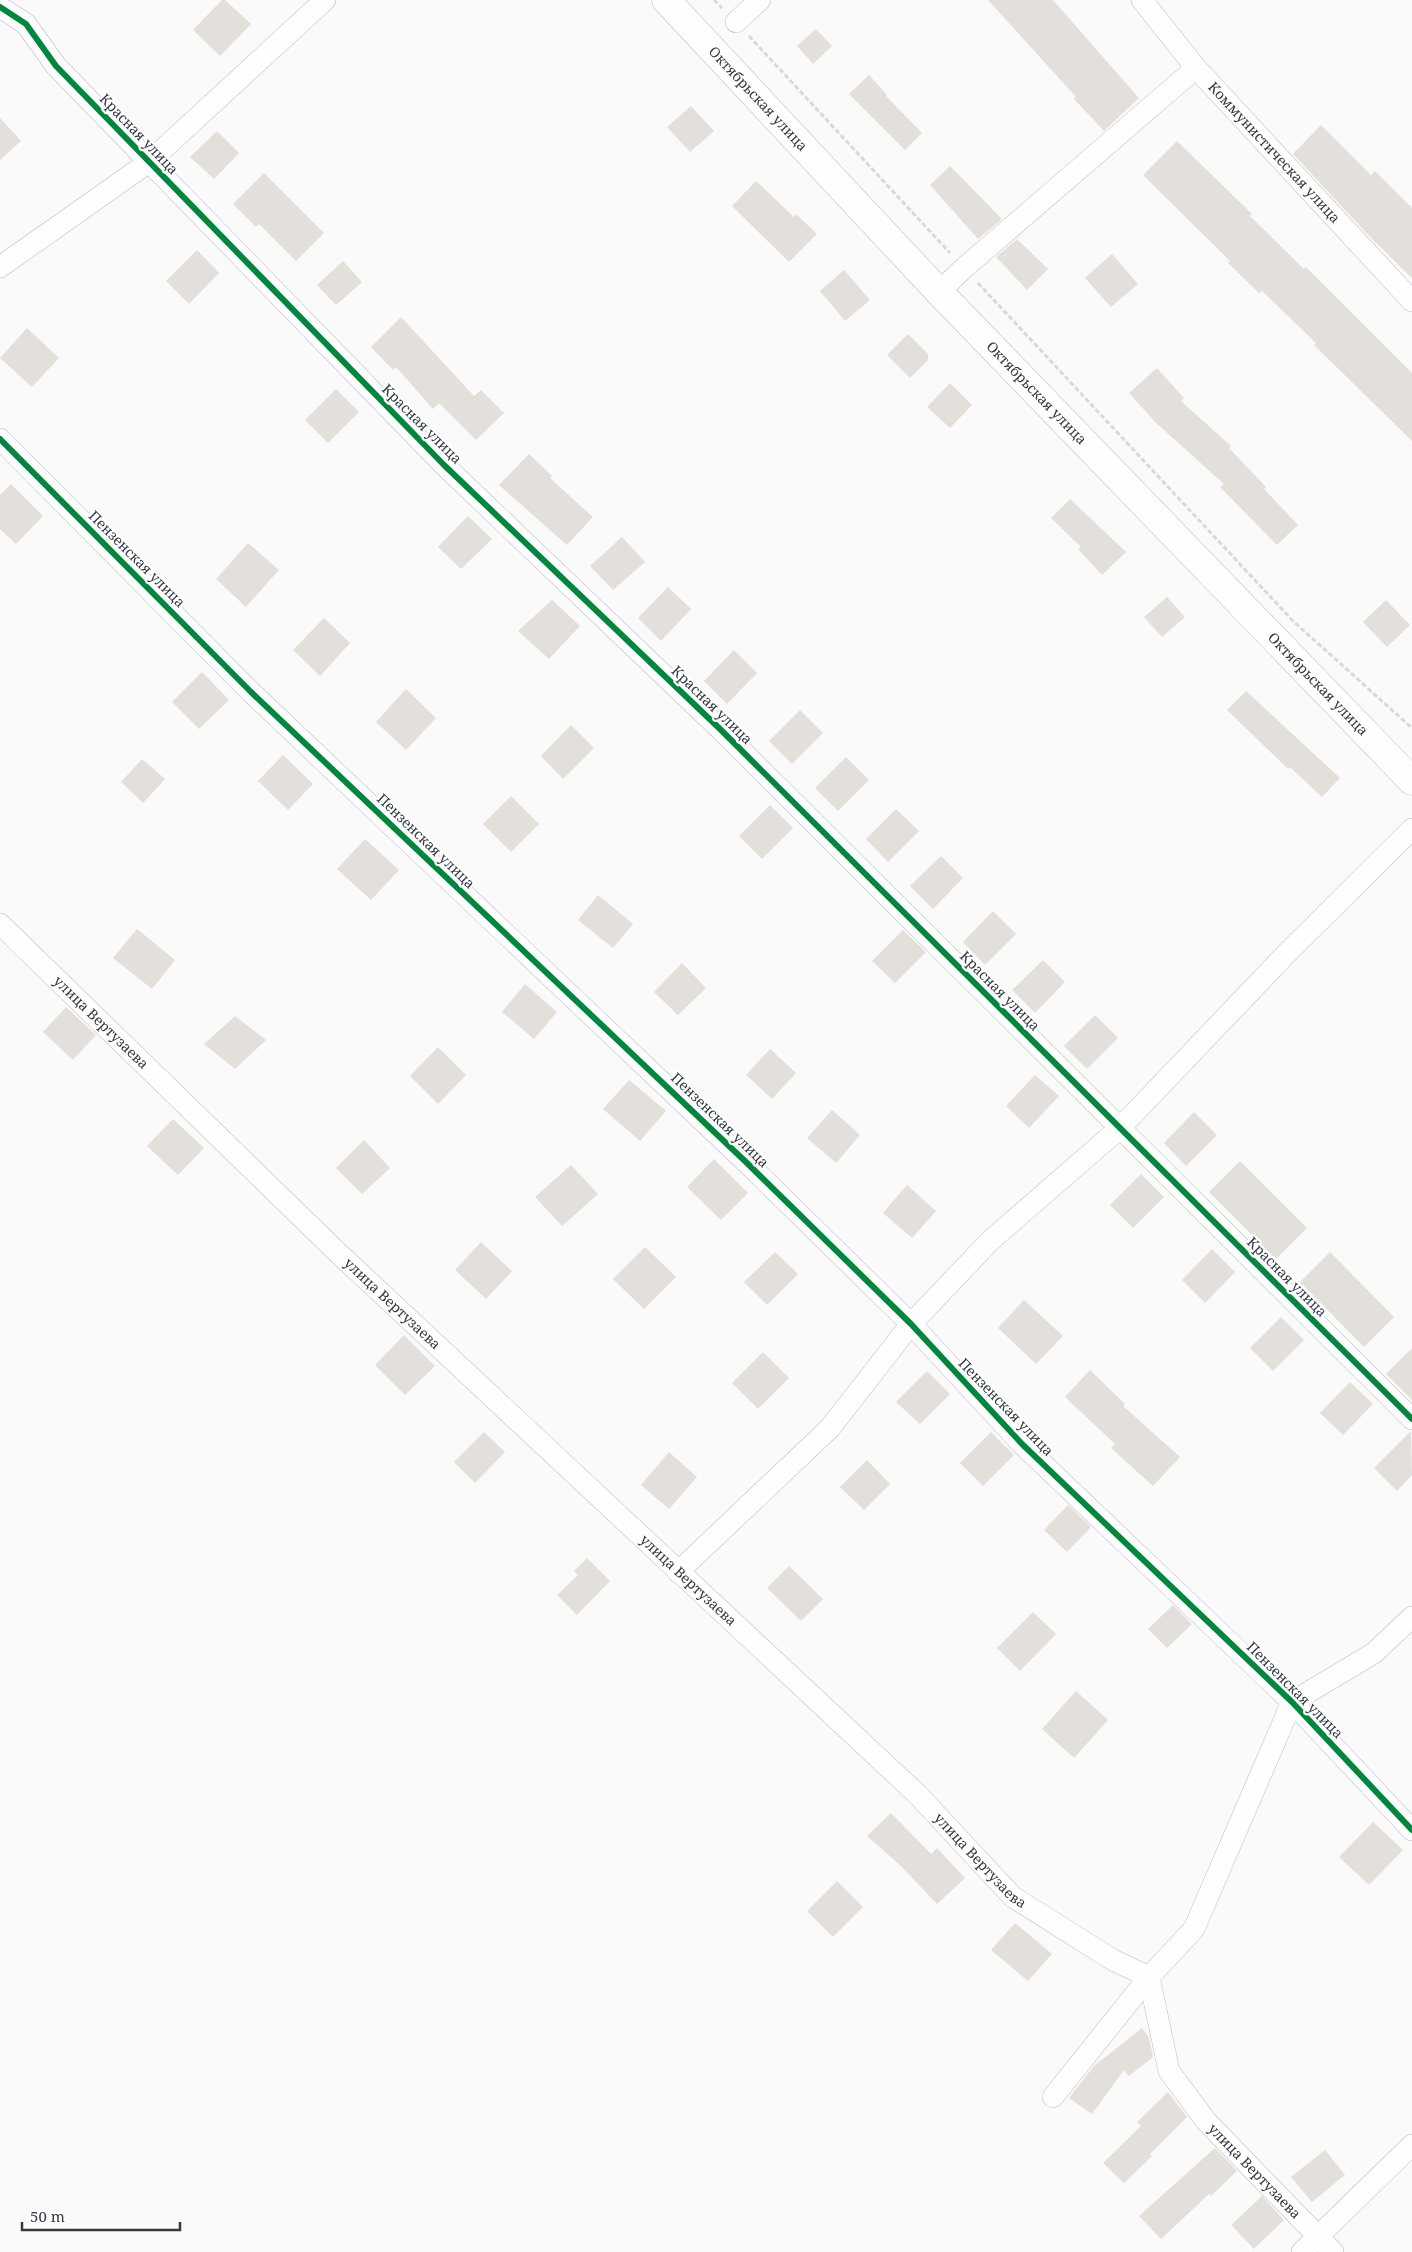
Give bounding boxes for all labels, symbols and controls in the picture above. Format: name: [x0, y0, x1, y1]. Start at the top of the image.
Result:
street label: Октябрьская улица: [705, 42, 812, 155]
street label: Коммунистическая улица: [1204, 77, 1345, 227]
street label: Красная улица: [96, 89, 183, 178]
street label: Октябрьская улица: [983, 337, 1091, 448]
street label: Красная улица: [378, 380, 467, 468]
street label: Пензенская улица: [85, 506, 190, 611]
street label: Октябрьская улица: [1264, 628, 1373, 739]
street label: Красная улица: [668, 661, 757, 748]
street label: Пензенская улица: [373, 789, 480, 892]
street label: Красная улица: [956, 947, 1045, 1035]
street label: улица Вертузаева: [50, 971, 153, 1073]
street label: Пензенская улица: [667, 1068, 774, 1171]
street label: Красная улица: [1243, 1233, 1332, 1321]
street label: улица Вертузаева: [340, 1253, 445, 1353]
street label: Пензенская улица: [955, 1354, 1058, 1460]
street label: улица Вертузаева: [636, 1530, 741, 1630]
street label: Пензенская улица: [1243, 1637, 1348, 1742]
street label: улица Вертузаева: [930, 1808, 1030, 1912]
street label: улица Вертузаева: [1204, 2119, 1306, 2223]
scale bar: [22, 2200, 180, 2232]
text: 50 m: [30, 2206, 65, 2226]

